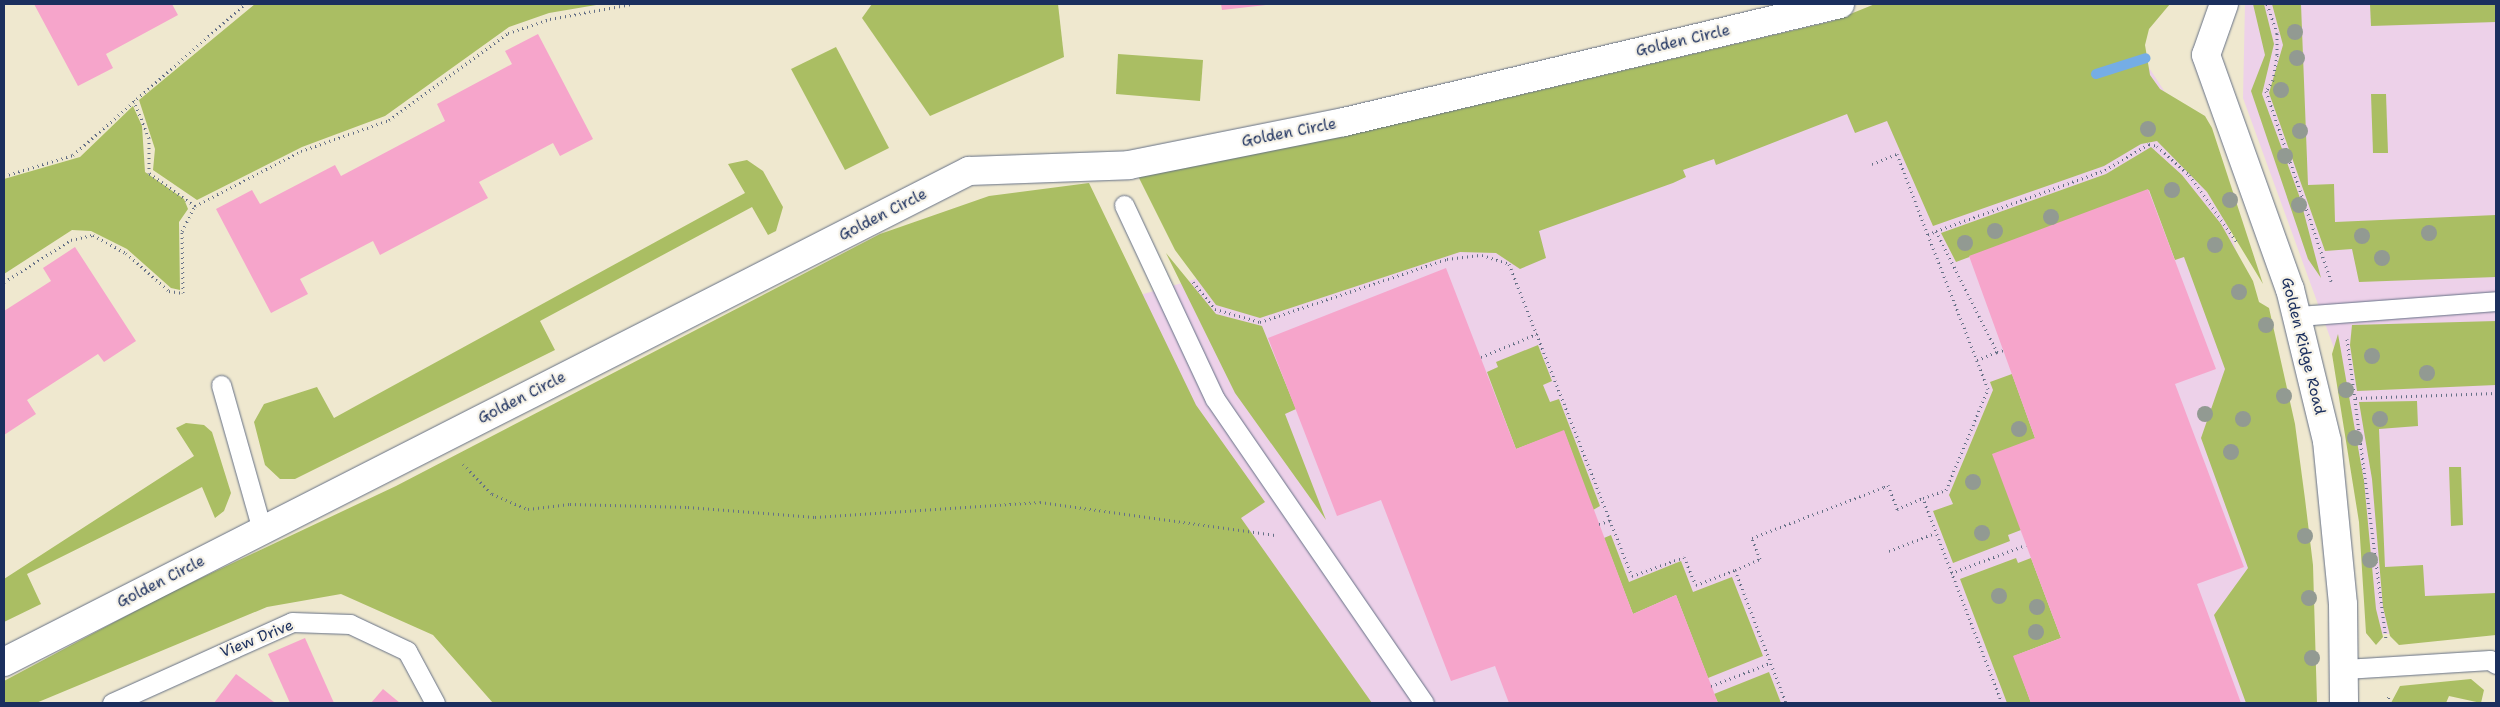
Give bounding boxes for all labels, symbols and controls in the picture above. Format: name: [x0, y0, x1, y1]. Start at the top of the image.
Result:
street label: Golden Circle: [1634, 21, 1732, 61]
street label: Golden Circle: [1240, 115, 1338, 151]
street label: Golden Circle: [836, 185, 930, 245]
street label: Golden Ridge Road: [2277, 276, 2329, 416]
street label: Golden Circle: [475, 368, 569, 428]
street label: Golden Circle: [114, 552, 208, 612]
street label: View Drive: [218, 616, 296, 662]

